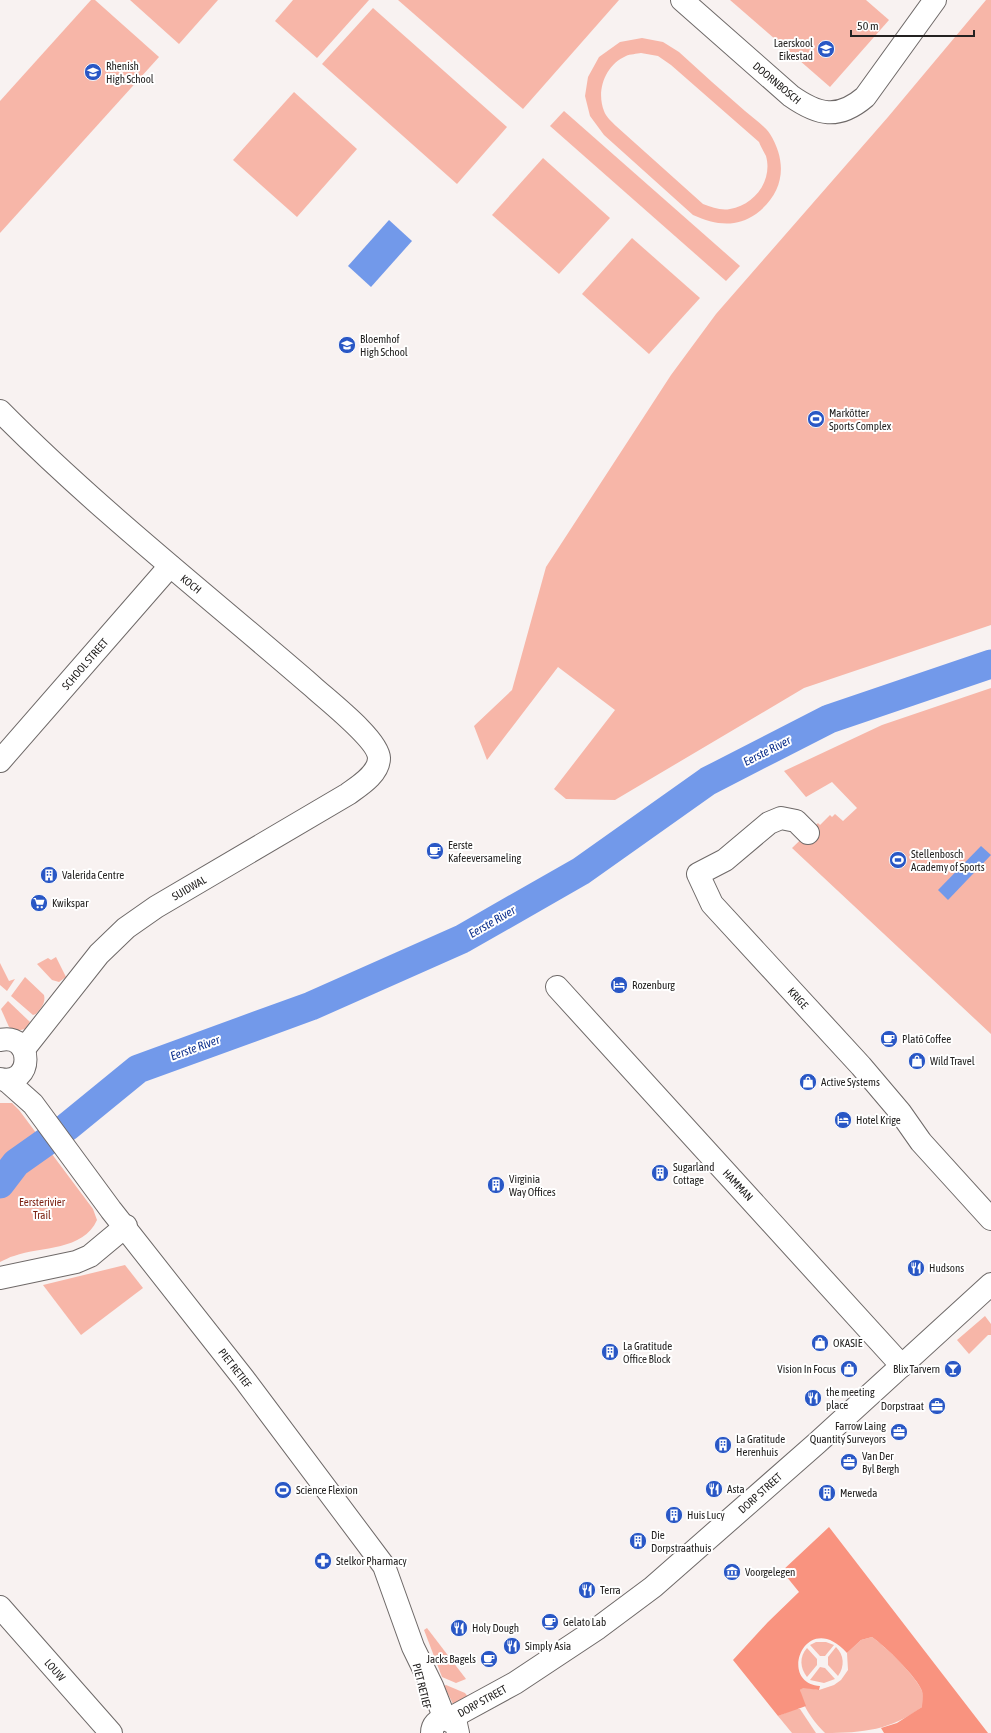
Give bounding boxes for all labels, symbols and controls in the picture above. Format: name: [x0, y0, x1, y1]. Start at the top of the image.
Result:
scale bar: [851, 12, 974, 38]
text: 50 m: [857, 19, 879, 33]
place label: Laerskool Eikestad: [774, 37, 813, 62]
school or university icon: Laerskool Eikestad: [816, 39, 836, 59]
place label: Rhenish High School: [106, 60, 154, 85]
street label: DOORNBOSCH: [751, 60, 803, 106]
school or university icon: Rhenish High School: [83, 62, 103, 82]
place label: Bloemhof High School: [360, 333, 408, 358]
school or university icon: Bloemhof High School: [337, 335, 357, 355]
place label: Markötter Sports Complex: [829, 407, 892, 432]
sports icon: Markötter Sports Complex: [806, 409, 826, 429]
street label: KOCH: [178, 572, 204, 596]
street label: SCHOOL STREET: [60, 636, 111, 692]
water label: Eerste River: [741, 733, 793, 769]
place label: Eerste Kafeeversameling: [448, 839, 521, 864]
cafe icon: Eerste Kafeeversameling: [425, 841, 445, 861]
place label: Stellenbosch Academy of Sports: [911, 848, 985, 873]
sports icon: Stellenbosch Academy of Sports: [888, 850, 908, 870]
building icon: Valerida Centre: [39, 865, 59, 885]
place label: Valerida Centre: [62, 869, 124, 881]
street label: SUIDWAL: [170, 873, 209, 903]
supermarket icon: Kwikspar: [29, 893, 49, 913]
place label: Kwikspar: [52, 897, 89, 909]
water label: Eerste River: [466, 903, 518, 941]
hotel icon: Rozenburg: [609, 975, 629, 995]
place label: Rozenburg: [632, 979, 675, 991]
street label: KRIGE: [785, 985, 811, 1011]
cafe icon: Platō Coffee: [879, 1029, 899, 1049]
water label: Eerste River: [168, 1032, 222, 1063]
place label: Platō Coffee: [902, 1033, 951, 1045]
shop icon: Wild Travel: [907, 1051, 927, 1071]
place label: Wild Travel: [930, 1055, 975, 1067]
shop icon: Active Systems: [798, 1072, 818, 1092]
place label: Active Systems: [821, 1076, 880, 1088]
hotel icon: Hotel Krige: [833, 1110, 853, 1130]
place label: Hotel Krige: [856, 1114, 901, 1126]
place label: Sugarland Cottage: [673, 1161, 714, 1186]
building icon: Sugarland Cottage: [650, 1163, 670, 1183]
street label: HAMMAN: [721, 1167, 755, 1203]
place label: Virginia Way Offices: [509, 1173, 556, 1198]
building icon: Virginia Way Offices: [486, 1175, 506, 1195]
park label: Eersterivier Trail: [19, 1196, 66, 1221]
restaurant icon: Hudsons: [906, 1258, 926, 1278]
place label: Hudsons: [929, 1262, 964, 1274]
shop icon: OKASIE: [810, 1333, 830, 1353]
place label: OKASIE: [833, 1337, 863, 1349]
place label: La Gratitude Office Block: [623, 1340, 672, 1365]
building icon: La Gratitude Office Block: [600, 1342, 620, 1362]
street label: PIET RETIEF: [216, 1346, 254, 1390]
shop icon: Vision In Focus: [839, 1359, 859, 1379]
bar icon: Blix Tarvern: [943, 1359, 963, 1379]
place label: Vision In Focus: [777, 1363, 836, 1375]
place label: Blix Tarvern: [893, 1363, 940, 1375]
place label: the meeting place: [826, 1386, 875, 1411]
restaurant icon: the meeting place: [803, 1388, 823, 1408]
office icon: Dorpstraat: [927, 1396, 947, 1416]
place label: Dorpstraat: [881, 1400, 924, 1412]
place label: Farrow Laing Quantity Surveyors: [810, 1420, 886, 1445]
office icon: Farrow Laing Quantity Surveyors: [889, 1422, 909, 1442]
place label: La Gratitude Herenhuis: [736, 1433, 785, 1458]
building icon: La Gratitude Herenhuis: [713, 1435, 733, 1455]
place label: Van Der Byl Bergh: [862, 1450, 899, 1475]
office icon: Van Der Byl Bergh: [839, 1452, 859, 1472]
street label: DORP STREET: [736, 1470, 784, 1516]
restaurant icon: Asta: [704, 1479, 724, 1499]
sports icon: Science Flexion: [273, 1480, 293, 1500]
place label: Asta: [727, 1483, 745, 1495]
building icon: Merweda: [817, 1483, 837, 1503]
place label: Science Flexion: [296, 1484, 358, 1496]
place label: Merweda: [840, 1487, 877, 1499]
building icon: Huis Lucy: [664, 1505, 684, 1525]
place label: Huis Lucy: [687, 1509, 725, 1521]
place label: Die Dorpstraathuis: [651, 1529, 711, 1554]
building icon: Die Dorpstraathuis: [628, 1531, 648, 1551]
pharmacy icon: Stelkor Pharmacy: [313, 1551, 333, 1571]
place label: Stelkor Pharmacy: [336, 1555, 407, 1567]
museum icon: Voorgelegen: [722, 1562, 742, 1582]
place label: Voorgelegen: [745, 1566, 795, 1578]
restaurant icon: Terra: [577, 1580, 597, 1600]
place label: Terra: [600, 1584, 621, 1596]
cafe icon: Gelato Lab: [540, 1612, 560, 1632]
place label: Gelato Lab: [563, 1616, 606, 1628]
restaurant icon: Holy Dough: [449, 1618, 469, 1638]
place label: Holy Dough: [472, 1622, 519, 1634]
restaurant icon: Simply Asia: [502, 1636, 522, 1656]
place label: Simply Asia: [525, 1640, 571, 1652]
cafe icon: Jacks Bagels: [479, 1649, 499, 1669]
place label: Jacks Bagels: [426, 1653, 476, 1665]
street label: LOUW: [42, 1657, 68, 1683]
street label: PIET RETIEF: [411, 1662, 434, 1710]
street label: DORP STREET: [455, 1683, 509, 1719]

